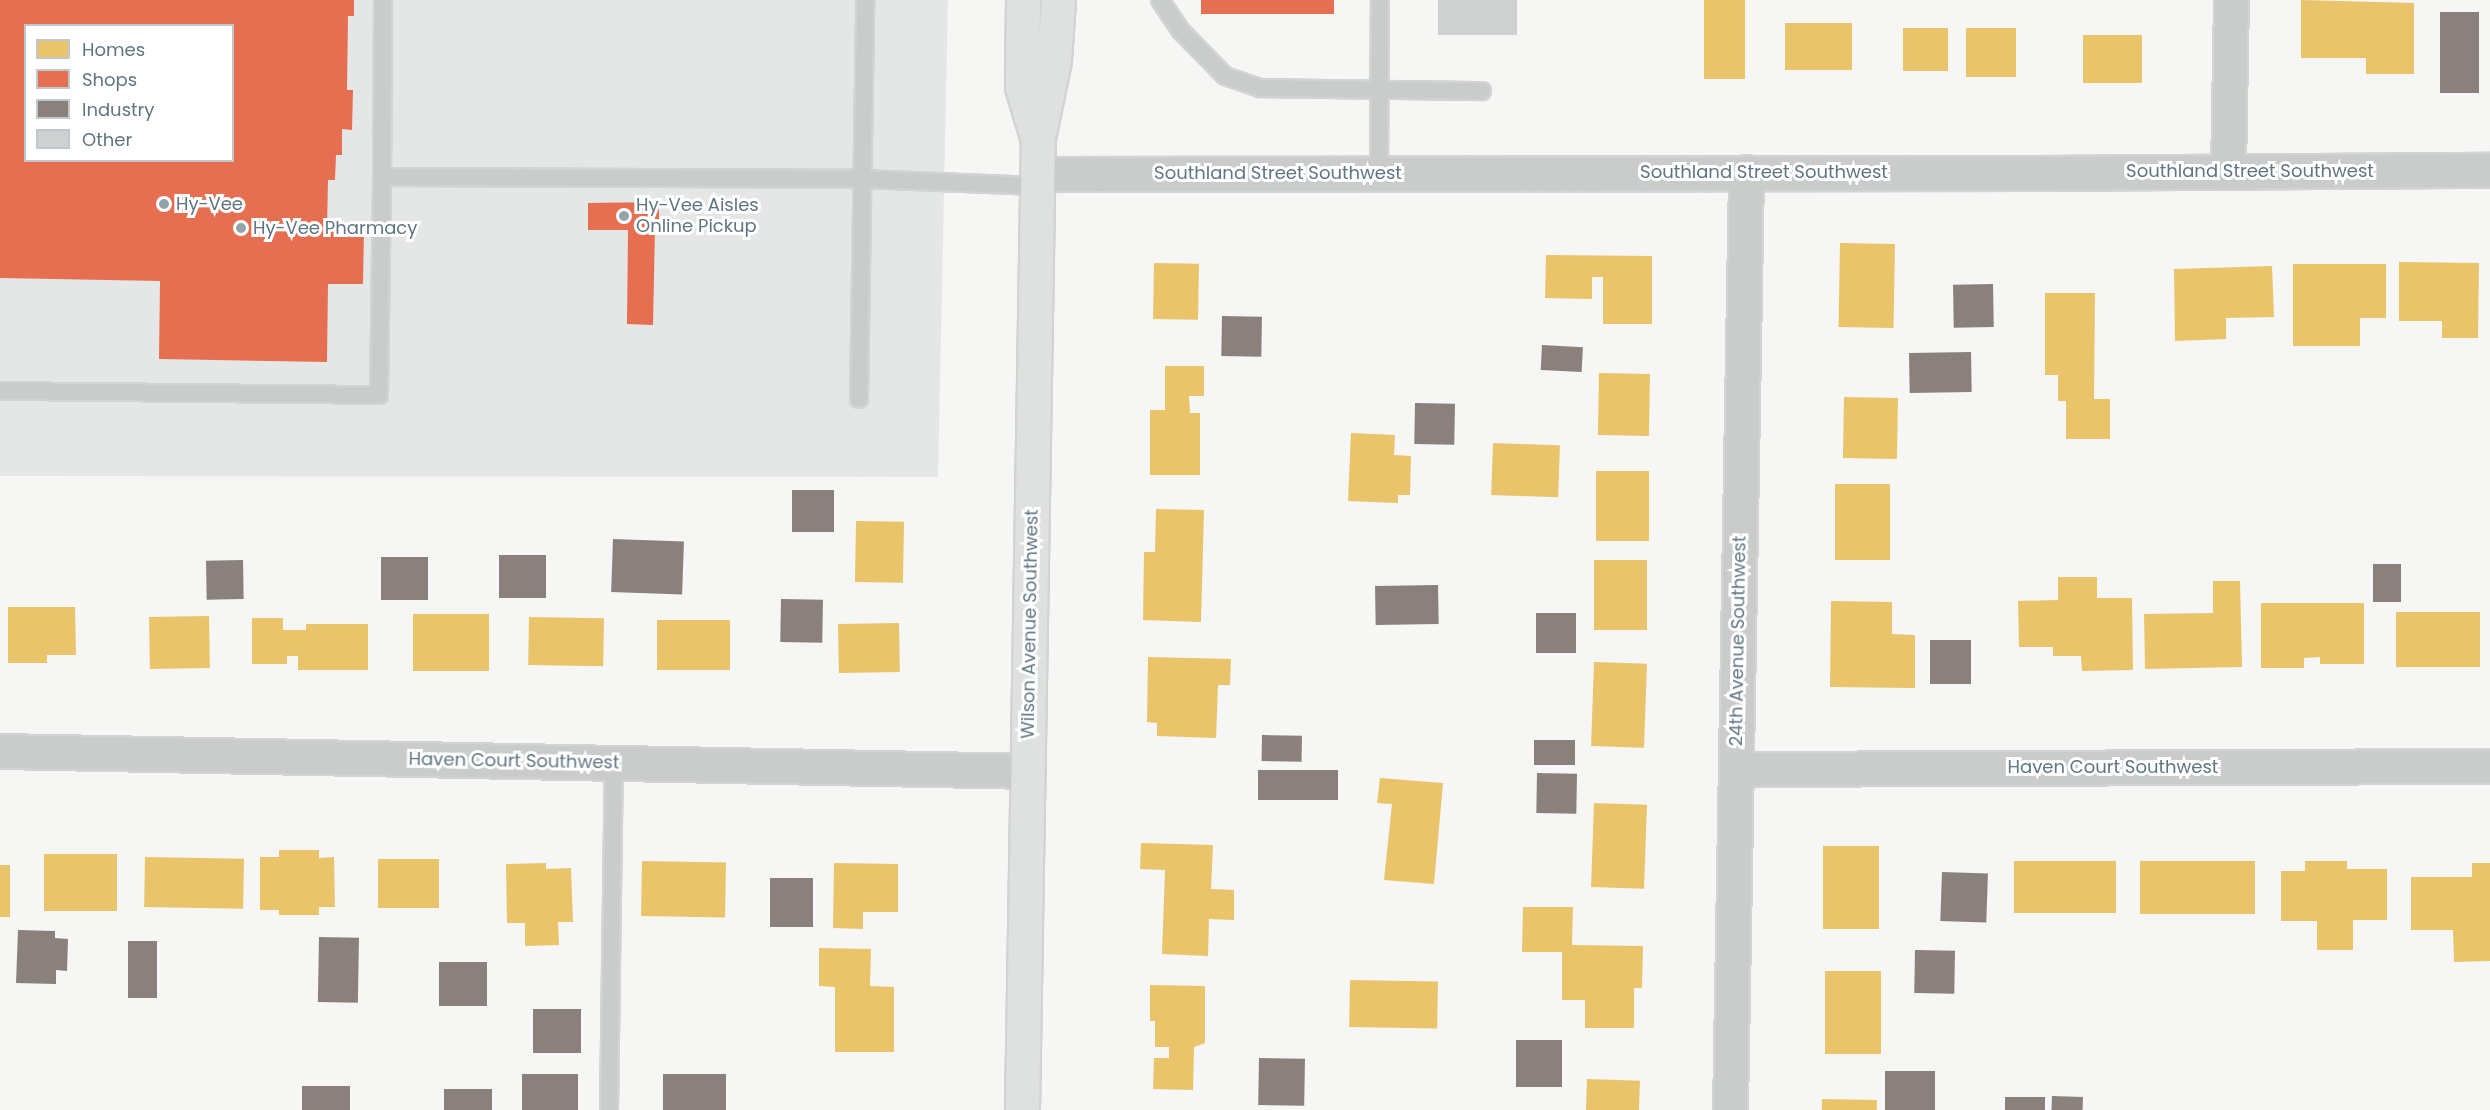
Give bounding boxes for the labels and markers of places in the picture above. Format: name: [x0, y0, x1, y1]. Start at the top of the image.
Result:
place label: Hy-Vee: [176, 193, 243, 215]
place label: Hy-Vee Aisles Online Pickup: [636, 195, 759, 238]
marker: Hy-Vee: [157, 197, 171, 211]
marker: Hy-Vee Aisles Online Pickup: [617, 209, 631, 223]
place label: Hy-Vee Pharmacy: [253, 217, 417, 239]
marker: Hy-Vee Pharmacy: [234, 221, 248, 235]

